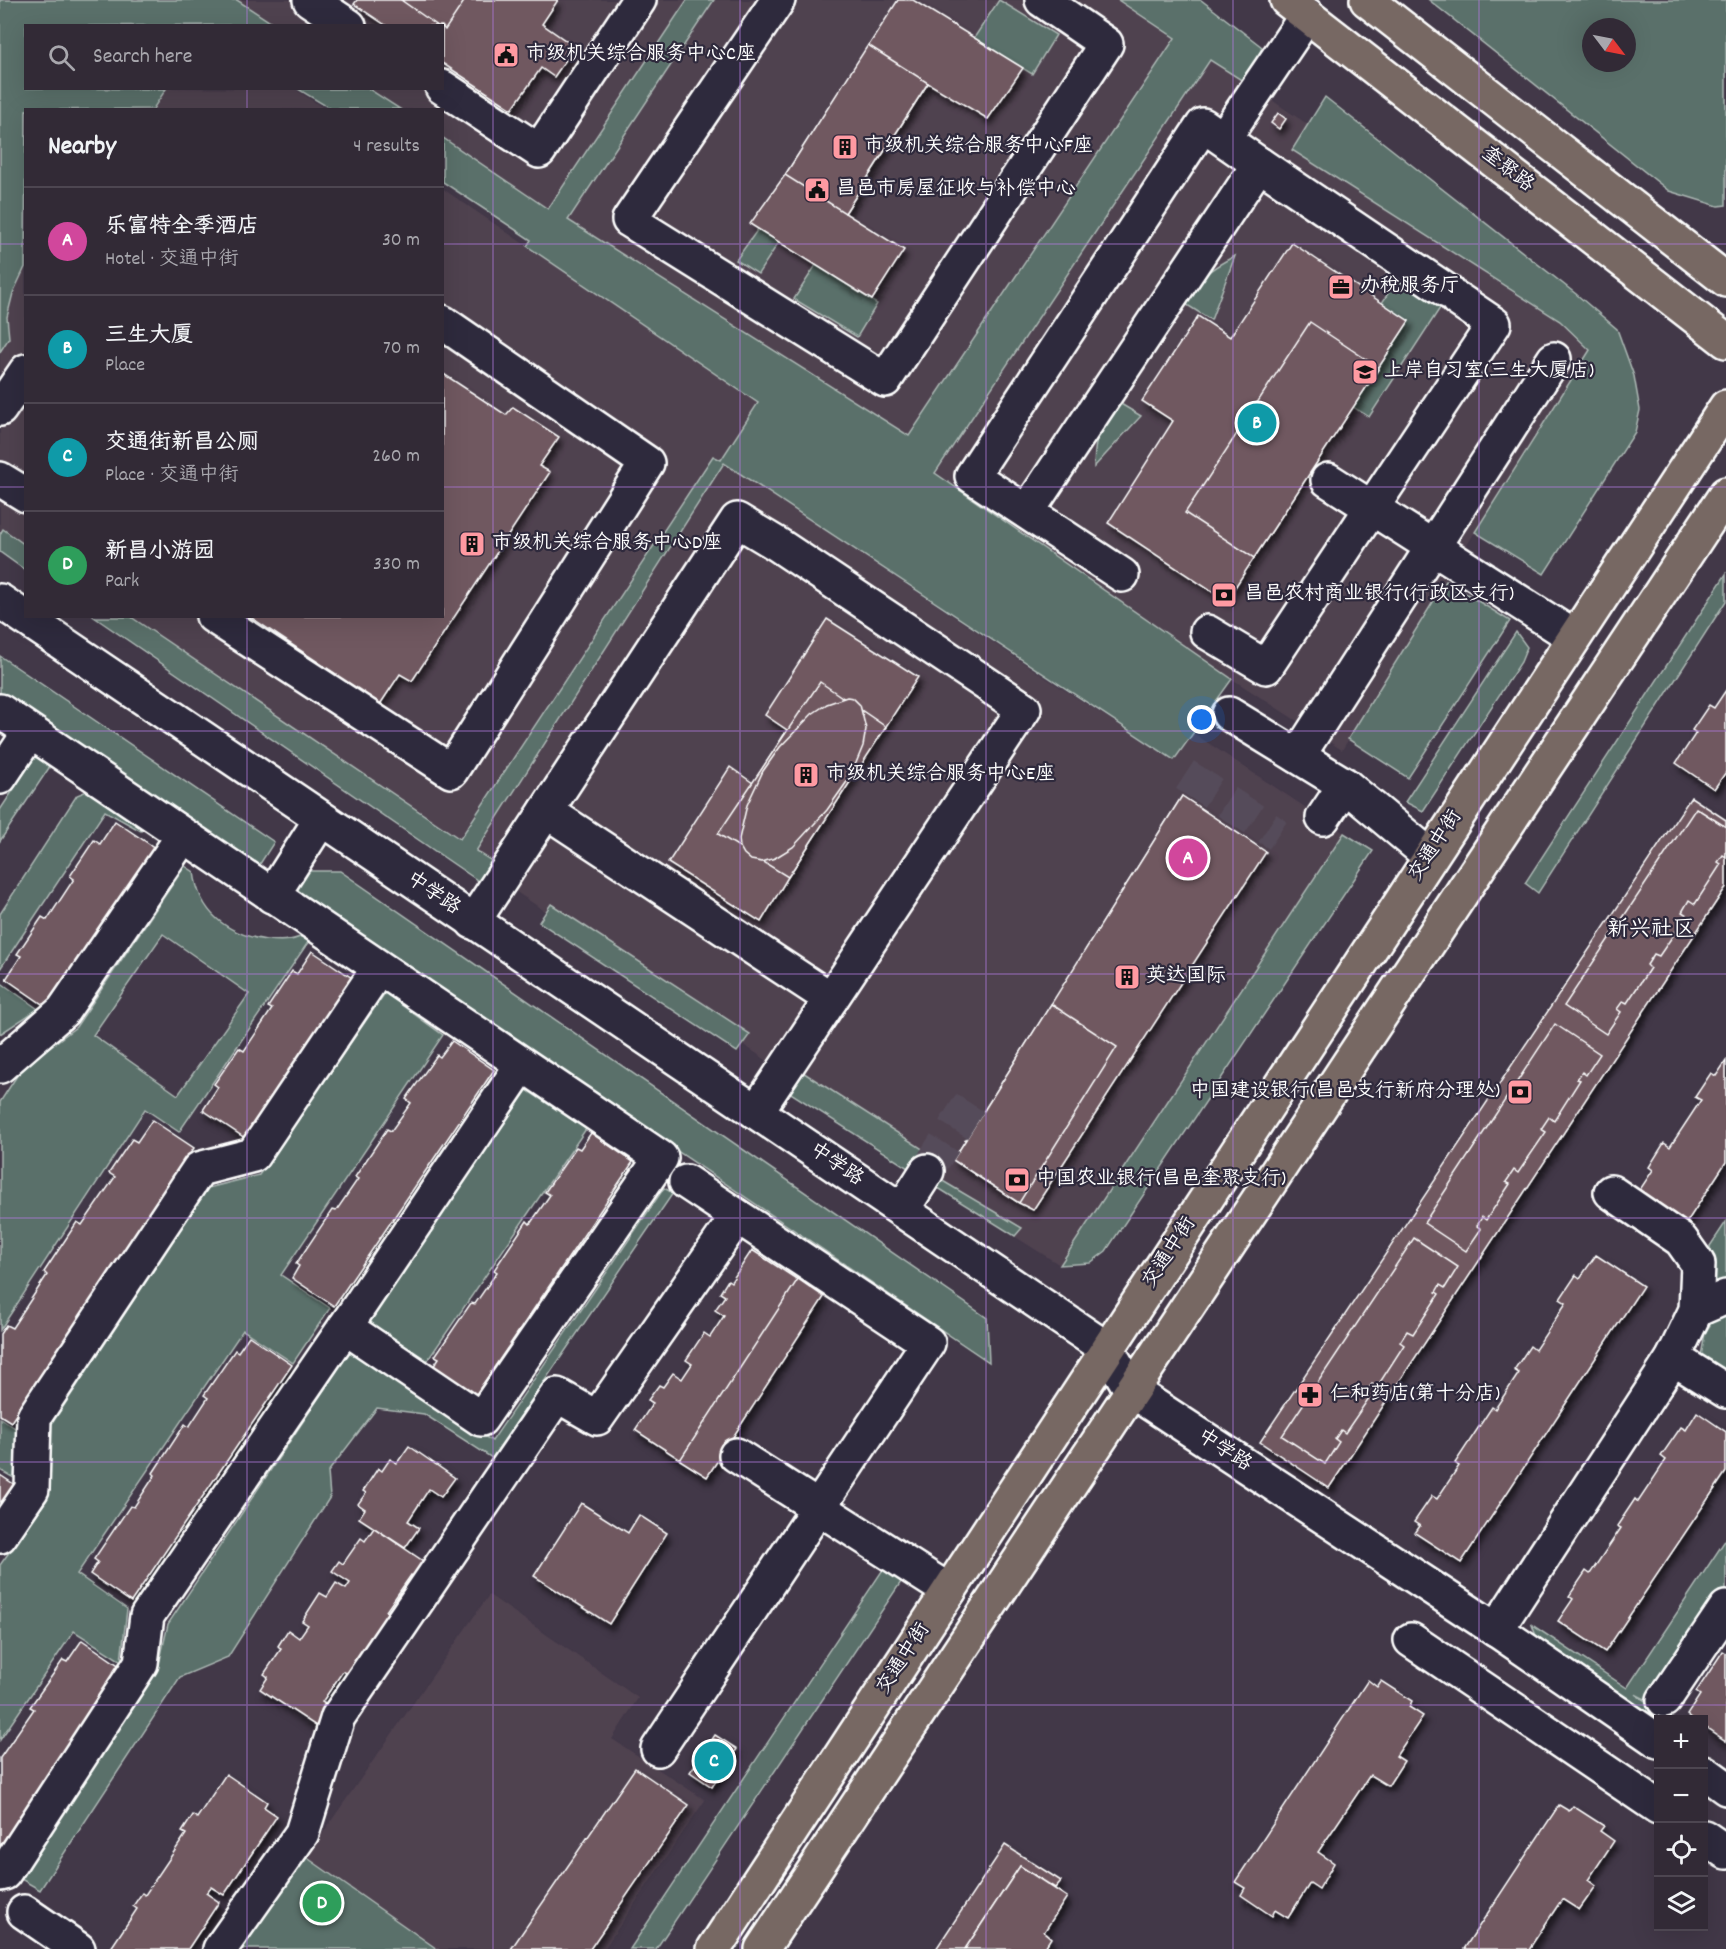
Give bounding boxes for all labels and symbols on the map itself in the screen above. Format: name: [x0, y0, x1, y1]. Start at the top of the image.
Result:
north arrow: [1582, 18, 1636, 72]
public building icon: 市级机关综合服务中心C座: [491, 40, 521, 70]
place label: 市级机关综合服务中心C座: [526, 41, 756, 69]
building icon: 市级机关综合服务中心F座: [830, 132, 860, 162]
place label: 市级机关综合服务中心F座: [864, 133, 1093, 161]
street label: 奎聚路: [1475, 140, 1540, 200]
public building icon: 昌邑市房屋征收与补偿中心: [802, 175, 832, 205]
place label: 昌邑市房屋征收与补偿中心: [836, 176, 1076, 204]
office icon: 办税服务厅: [1326, 272, 1356, 302]
place label: 办税服务厅: [1360, 273, 1460, 301]
school or university icon: 上岸自习室(三生大厦店): [1350, 357, 1380, 387]
place label: 上岸自习室(三生大厦店): [1384, 358, 1594, 386]
pin: B: [1238, 400, 1276, 446]
building icon: 市级机关综合服务中心D座: [457, 529, 487, 559]
place label: 市级机关综合服务中心D座: [492, 530, 722, 558]
bank icon: 昌邑农村商业银行(行政区支行): [1209, 580, 1239, 610]
place label: 昌邑农村商业银行(行政区支行): [1244, 581, 1514, 609]
your location: [1187, 705, 1216, 734]
building icon: 市级机关综合服务中心E座: [791, 760, 821, 790]
place label: 市级机关综合服务中心E座: [826, 761, 1055, 789]
street label: 交通中街: [1402, 805, 1470, 887]
pin: A: [1168, 836, 1208, 880]
street label: 中学路: [400, 866, 467, 923]
district label: 新兴社区: [1607, 915, 1695, 946]
building icon: 英达国际: [1112, 962, 1142, 992]
place label: 英达国际: [1146, 963, 1226, 991]
bank icon: 中国建设银行(昌邑支行新府分理处): [1505, 1077, 1535, 1107]
place label: 中国建设银行(昌邑支行新府分理处): [1190, 1078, 1500, 1106]
street label: 中学路: [803, 1137, 870, 1194]
bank icon: 中国农业银行(昌邑奎聚支行): [1002, 1165, 1032, 1195]
place label: 中国农业银行(昌邑奎聚支行): [1036, 1166, 1286, 1194]
street label: 交通中街: [1136, 1212, 1204, 1294]
pharmacy icon: 仁和药店(第十分店): [1295, 1380, 1325, 1410]
place label: 仁和药店(第十分店): [1330, 1381, 1500, 1409]
street label: 中学路: [1191, 1423, 1258, 1480]
street label: 交通中街: [870, 1618, 938, 1700]
pin: C: [694, 1738, 734, 1784]
pin: D: [302, 1880, 342, 1926]

